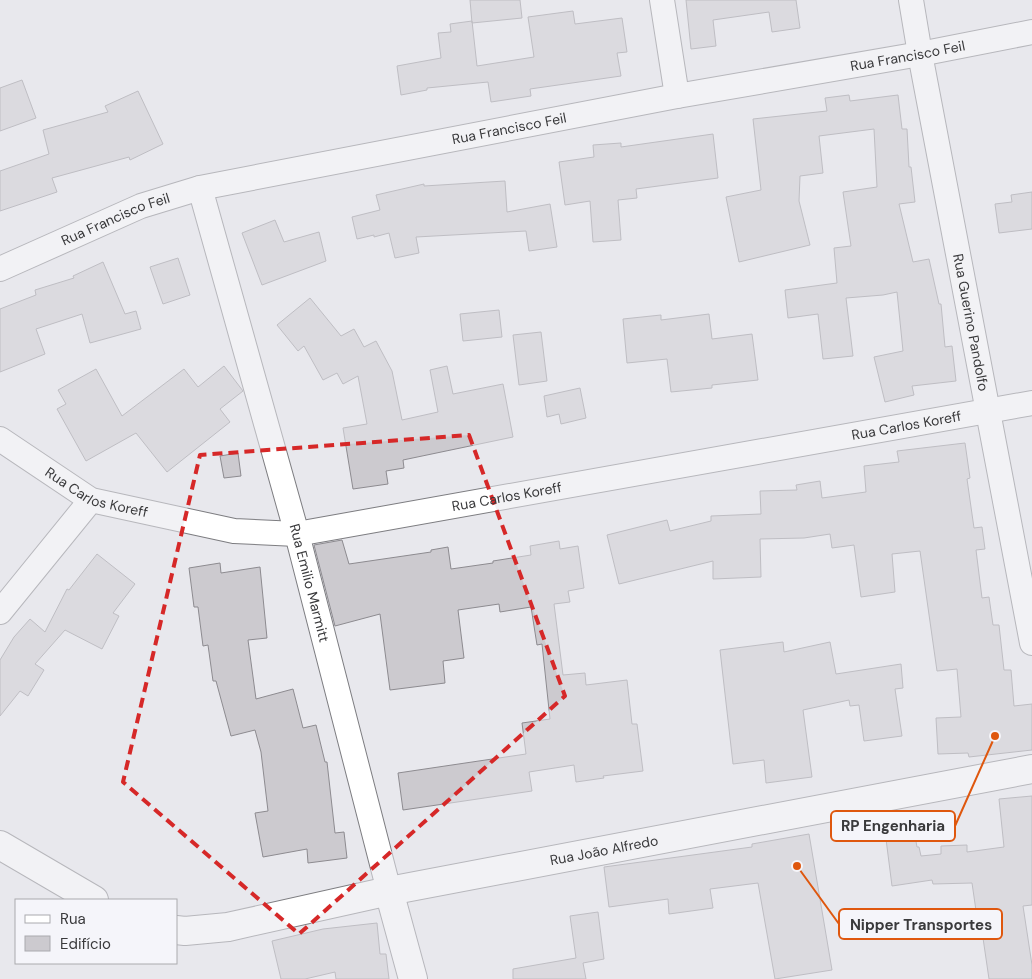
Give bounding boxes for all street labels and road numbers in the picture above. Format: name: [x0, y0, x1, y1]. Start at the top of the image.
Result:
street label: Rua Francisco Feil: [849, 36, 966, 75]
street label: Rua Francisco Feil: [450, 109, 568, 148]
street label: Rua Francisco Feil: [58, 189, 172, 250]
street label: Rua Guerino Pandolfo: [949, 252, 993, 393]
street label: Rua Carlos Koreff: [850, 407, 963, 444]
street label: Rua Carlos Koreff: [42, 463, 150, 521]
street label: Rua Carlos Koreff: [450, 478, 563, 515]
street label: Rua Emilio Marmitt: [286, 522, 334, 644]
street label: Rua João Alfredo: [548, 831, 660, 869]

